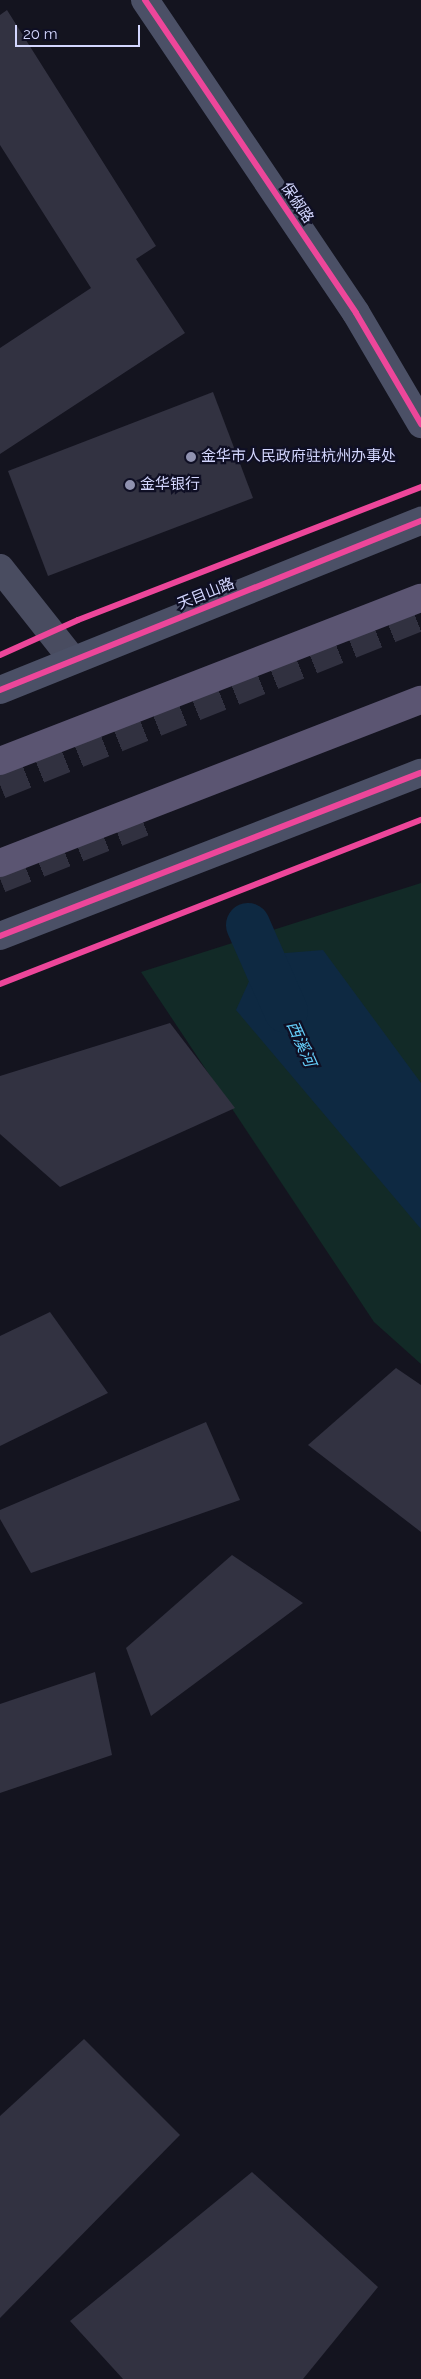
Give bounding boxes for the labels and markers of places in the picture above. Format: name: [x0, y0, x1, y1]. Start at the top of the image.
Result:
place label: 金华市人民政府驻杭州办事处: [201, 448, 396, 466]
marker: 金华市人民政府驻杭州办事处: [185, 451, 197, 463]
place label: 金华银行: [140, 476, 200, 494]
marker: 金华银行: [124, 479, 136, 491]

